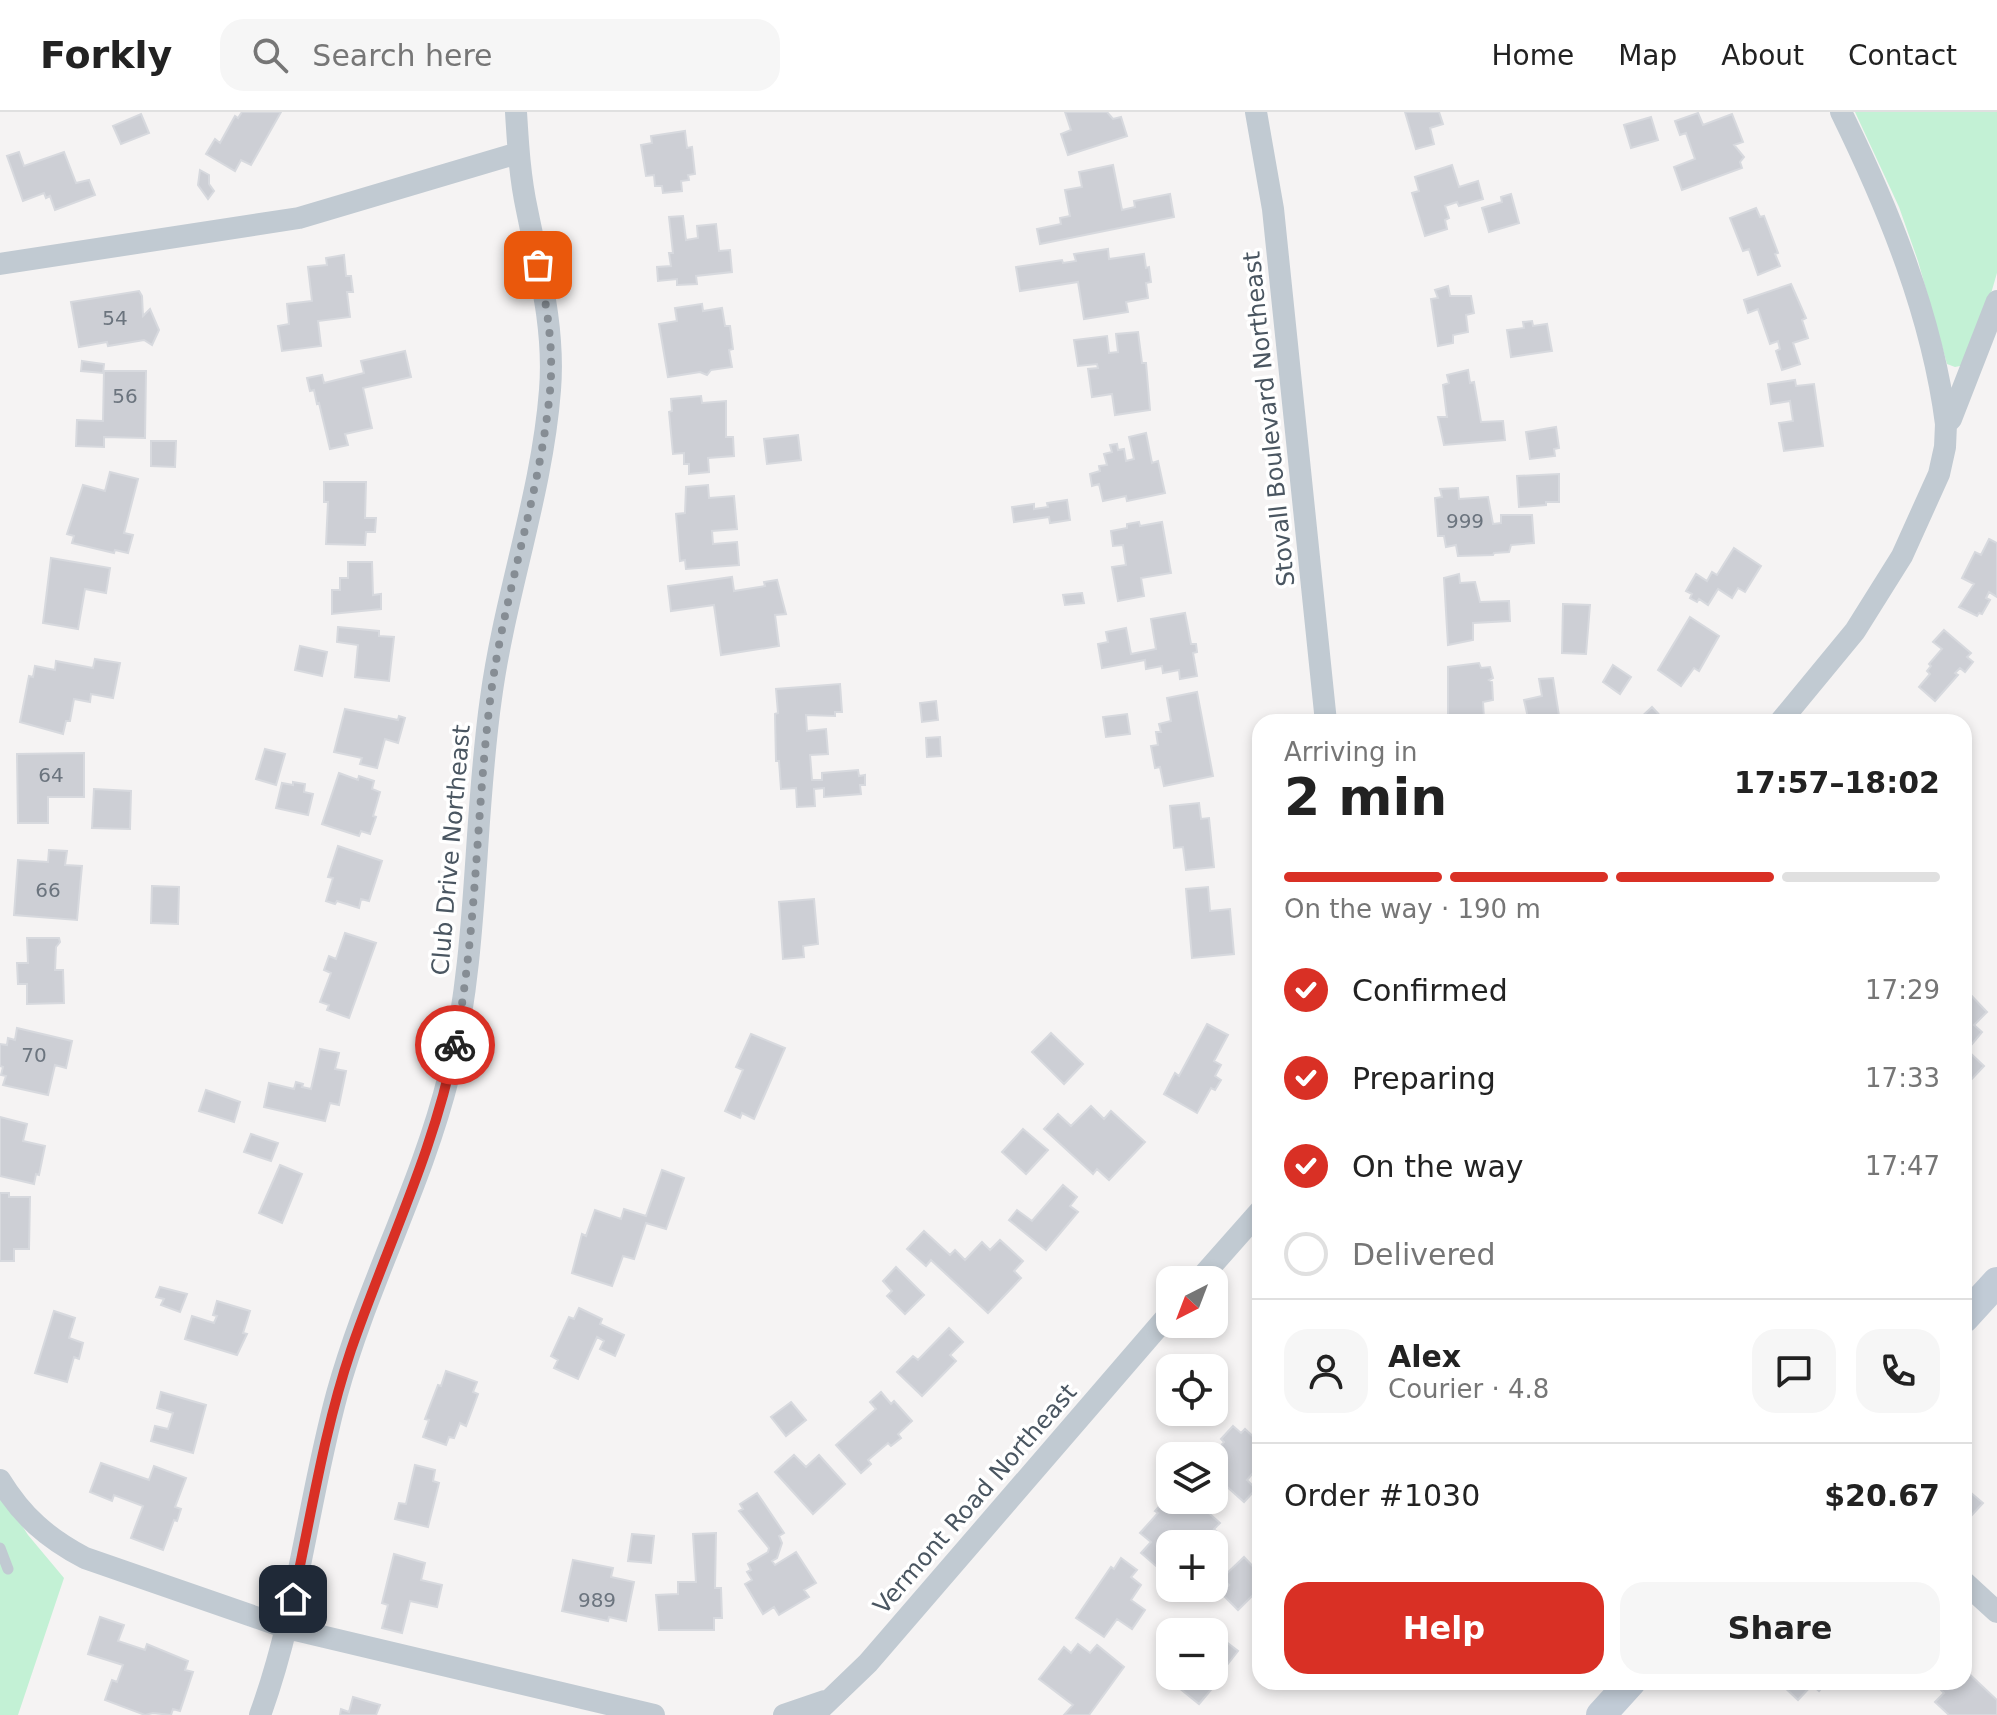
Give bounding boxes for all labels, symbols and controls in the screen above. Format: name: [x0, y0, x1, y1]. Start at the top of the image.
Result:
search box: [220, 19, 780, 91]
text: Forkly: [40, 33, 172, 77]
icon: search: [248, 33, 292, 77]
text: Search here: [312, 38, 493, 73]
text: Home: [1491, 39, 1574, 72]
text: Map: [1618, 39, 1677, 72]
text: About: [1721, 39, 1804, 72]
text: Contact: [1848, 39, 1957, 72]
pin: [504, 231, 572, 299]
icon: bag: [516, 243, 560, 287]
street label: Stovall Boulevard Northeast: [1237, 250, 1301, 588]
house number: 54: [102, 306, 128, 330]
house number: 56: [112, 384, 138, 408]
house number: 999: [1446, 509, 1484, 533]
street label: Club Drive Northeast: [426, 723, 476, 977]
text: Arriving in: [1284, 737, 1418, 767]
house number: 64: [38, 763, 64, 787]
text: 17:57–18:02: [1734, 765, 1940, 800]
text: 2 min: [1284, 767, 1447, 827]
house number: 66: [35, 878, 61, 902]
text: On the way · 190 m: [1284, 894, 1541, 924]
icon: check: [1284, 968, 1328, 1012]
text: Confirmed: [1352, 973, 1508, 1008]
text: 17:29: [1865, 975, 1940, 1005]
courier: [415, 1005, 495, 1085]
icon: bike: [433, 1023, 477, 1067]
house number: 70: [21, 1043, 47, 1067]
icon: check: [1284, 1056, 1328, 1100]
text: Preparing: [1352, 1061, 1496, 1096]
text: 17:33: [1865, 1063, 1940, 1093]
icon: check: [1284, 1144, 1328, 1188]
text: On the way: [1352, 1149, 1524, 1184]
text: 17:47: [1865, 1151, 1940, 1181]
text: Delivered: [1352, 1237, 1496, 1272]
north arrow: [1156, 1266, 1228, 1338]
map controls: [1156, 1266, 1228, 1690]
button: person: [1284, 1329, 1368, 1413]
button: chat: [1752, 1329, 1836, 1413]
button: phone: [1856, 1329, 1940, 1413]
text: Alex: [1388, 1339, 1461, 1374]
button: locate: [1156, 1354, 1228, 1426]
text: Courier · 4.8: [1388, 1374, 1549, 1404]
street label: Vermont Road Northeast: [868, 1378, 1082, 1620]
button: layers: [1156, 1442, 1228, 1514]
text: Order #1030: [1284, 1478, 1480, 1513]
text: $20.67: [1824, 1478, 1940, 1513]
button: +: [1156, 1530, 1228, 1602]
pin: [259, 1565, 327, 1633]
icon: home: [271, 1577, 315, 1621]
button: Help: [1284, 1582, 1604, 1674]
button: Share: [1620, 1582, 1940, 1674]
house number: 989: [578, 1588, 616, 1612]
button: −: [1156, 1618, 1228, 1690]

